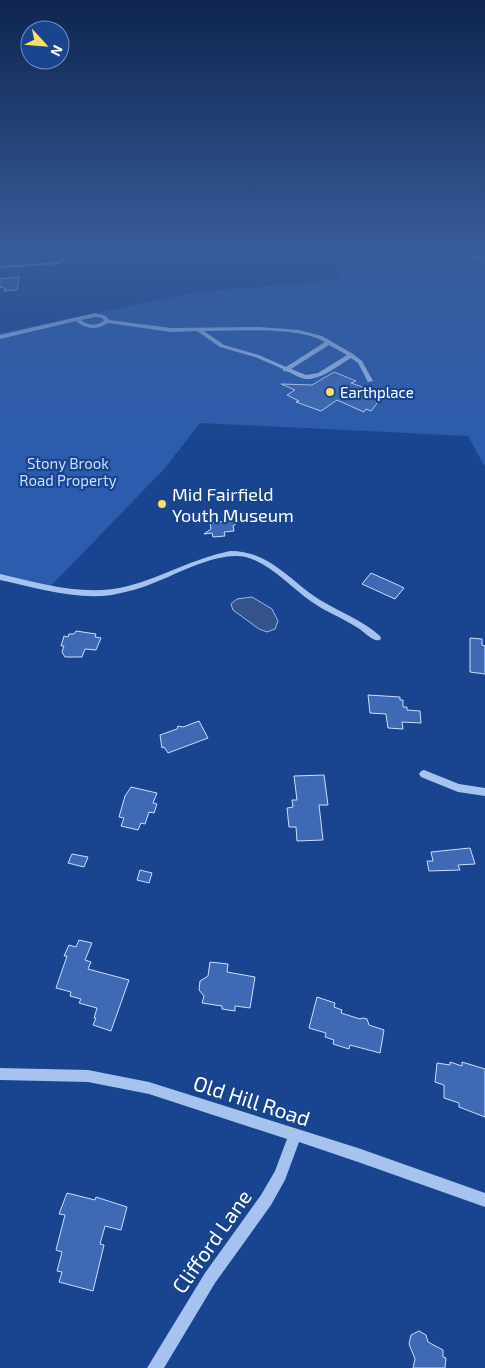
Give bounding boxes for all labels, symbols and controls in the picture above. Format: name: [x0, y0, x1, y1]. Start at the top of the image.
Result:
north arrow: [20, 20, 70, 70]
text: N: [47, 43, 67, 59]
place label: Earthplace: [340, 383, 414, 401]
marker: Earthplace: [324, 386, 336, 398]
park label: Stony Brook Road Property: [19, 454, 117, 489]
place label: Mid Fairfield Youth Museum: [172, 483, 294, 526]
marker: Mid Fairfield Youth Museum: [156, 498, 168, 510]
street label: Old Hill Road: [190, 1069, 314, 1131]
street label: Clifford Lane: [166, 1184, 256, 1298]

